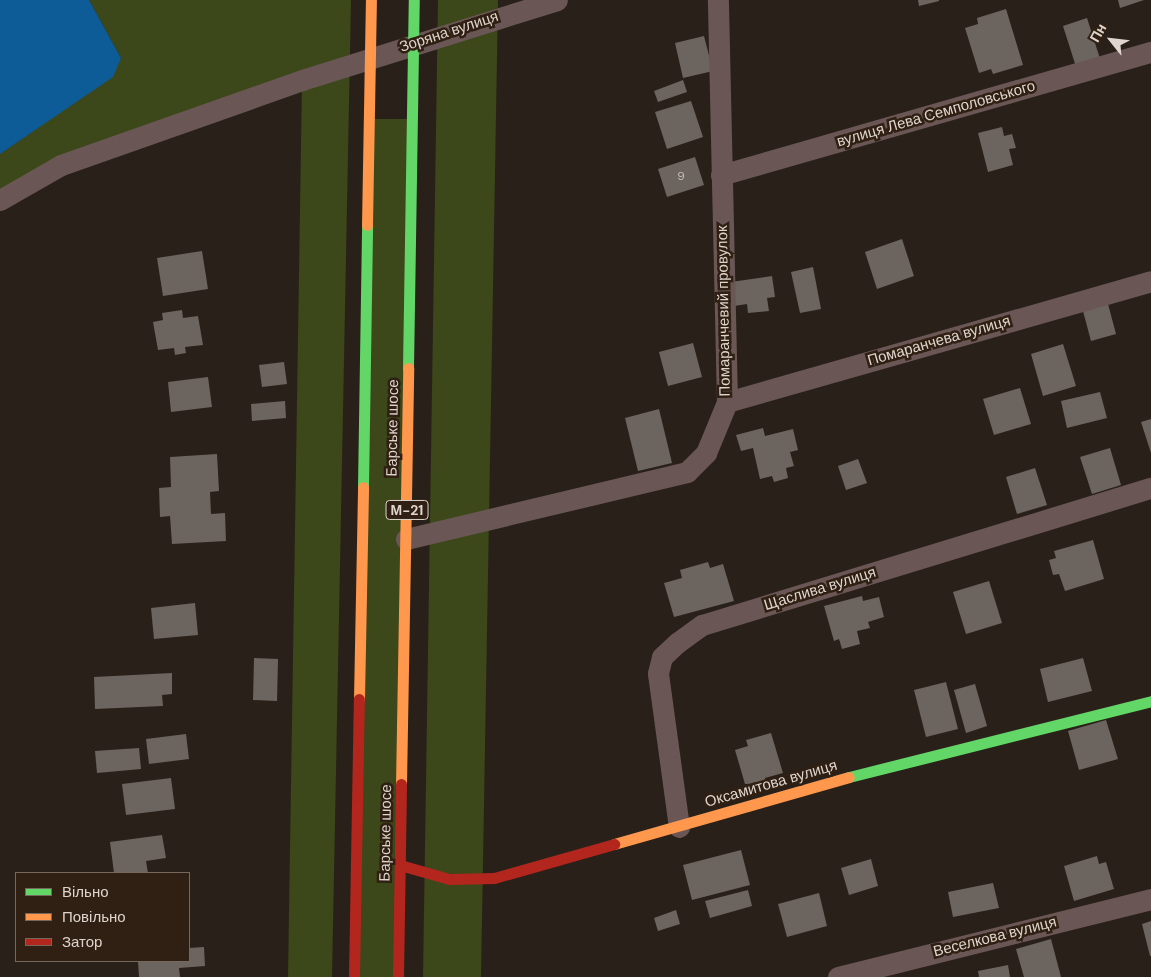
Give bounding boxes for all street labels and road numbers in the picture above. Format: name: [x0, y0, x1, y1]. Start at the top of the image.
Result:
street label: Зоряна вулиця: [397, 8, 501, 56]
street label: вулиця Лева Семполовського: [835, 77, 1037, 151]
street label: Помаранчевий провулок: [714, 225, 734, 397]
street label: Помаранчева вулиця: [866, 312, 1012, 370]
street label: Барське шосе: [383, 379, 403, 477]
road number: М-21: [384, 498, 430, 522]
street label: Щаслива вулиця: [762, 563, 878, 615]
street label: Оксамитова вулиця: [703, 757, 839, 811]
street label: Барське шосе: [376, 784, 396, 882]
street label: Веселкова вулиця: [932, 913, 1058, 961]

